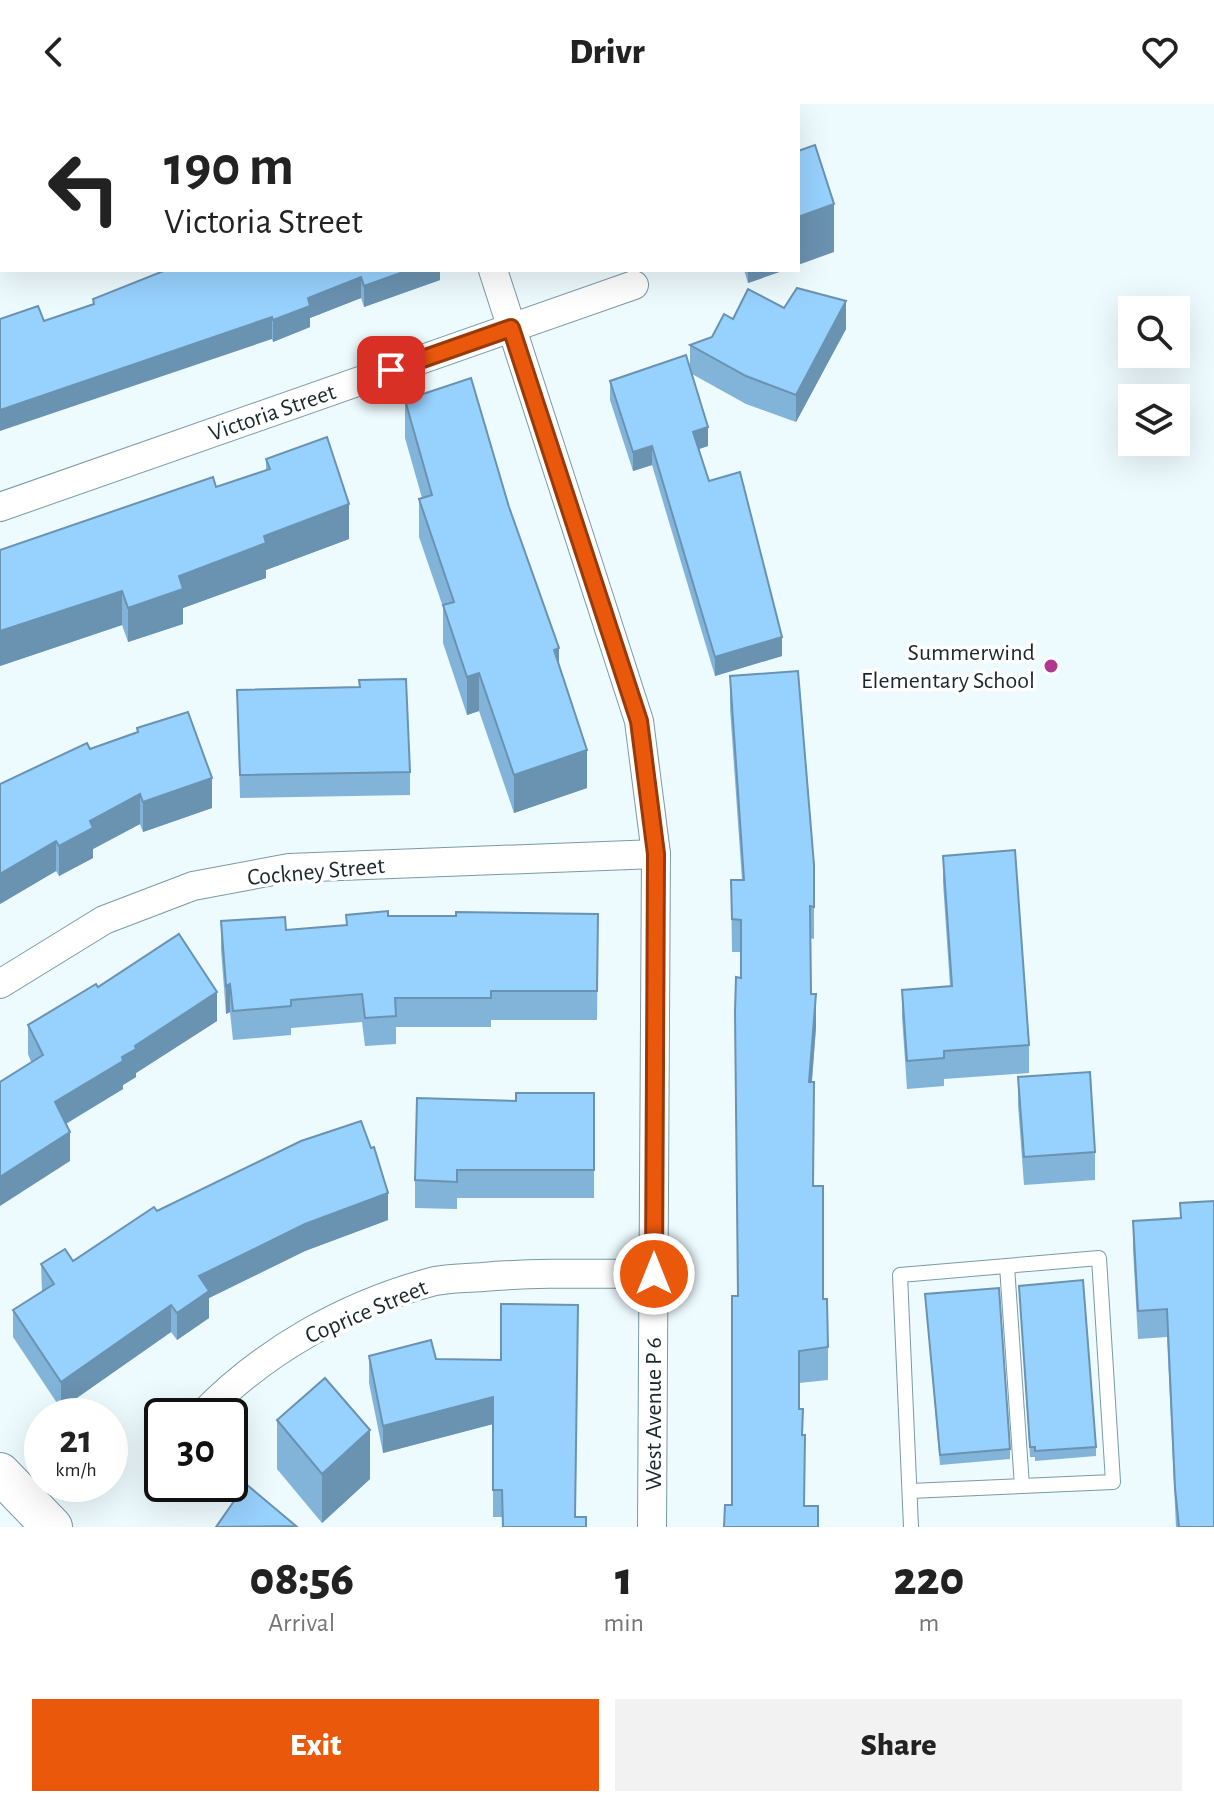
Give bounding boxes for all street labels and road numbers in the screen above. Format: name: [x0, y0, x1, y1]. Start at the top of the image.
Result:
street label: Victoria Street: [206, 380, 339, 446]
street label: Cockney Street: [246, 854, 386, 890]
street label: Coprice Street: [302, 1275, 431, 1348]
street label: West Avenue P 6: [642, 1337, 666, 1491]

